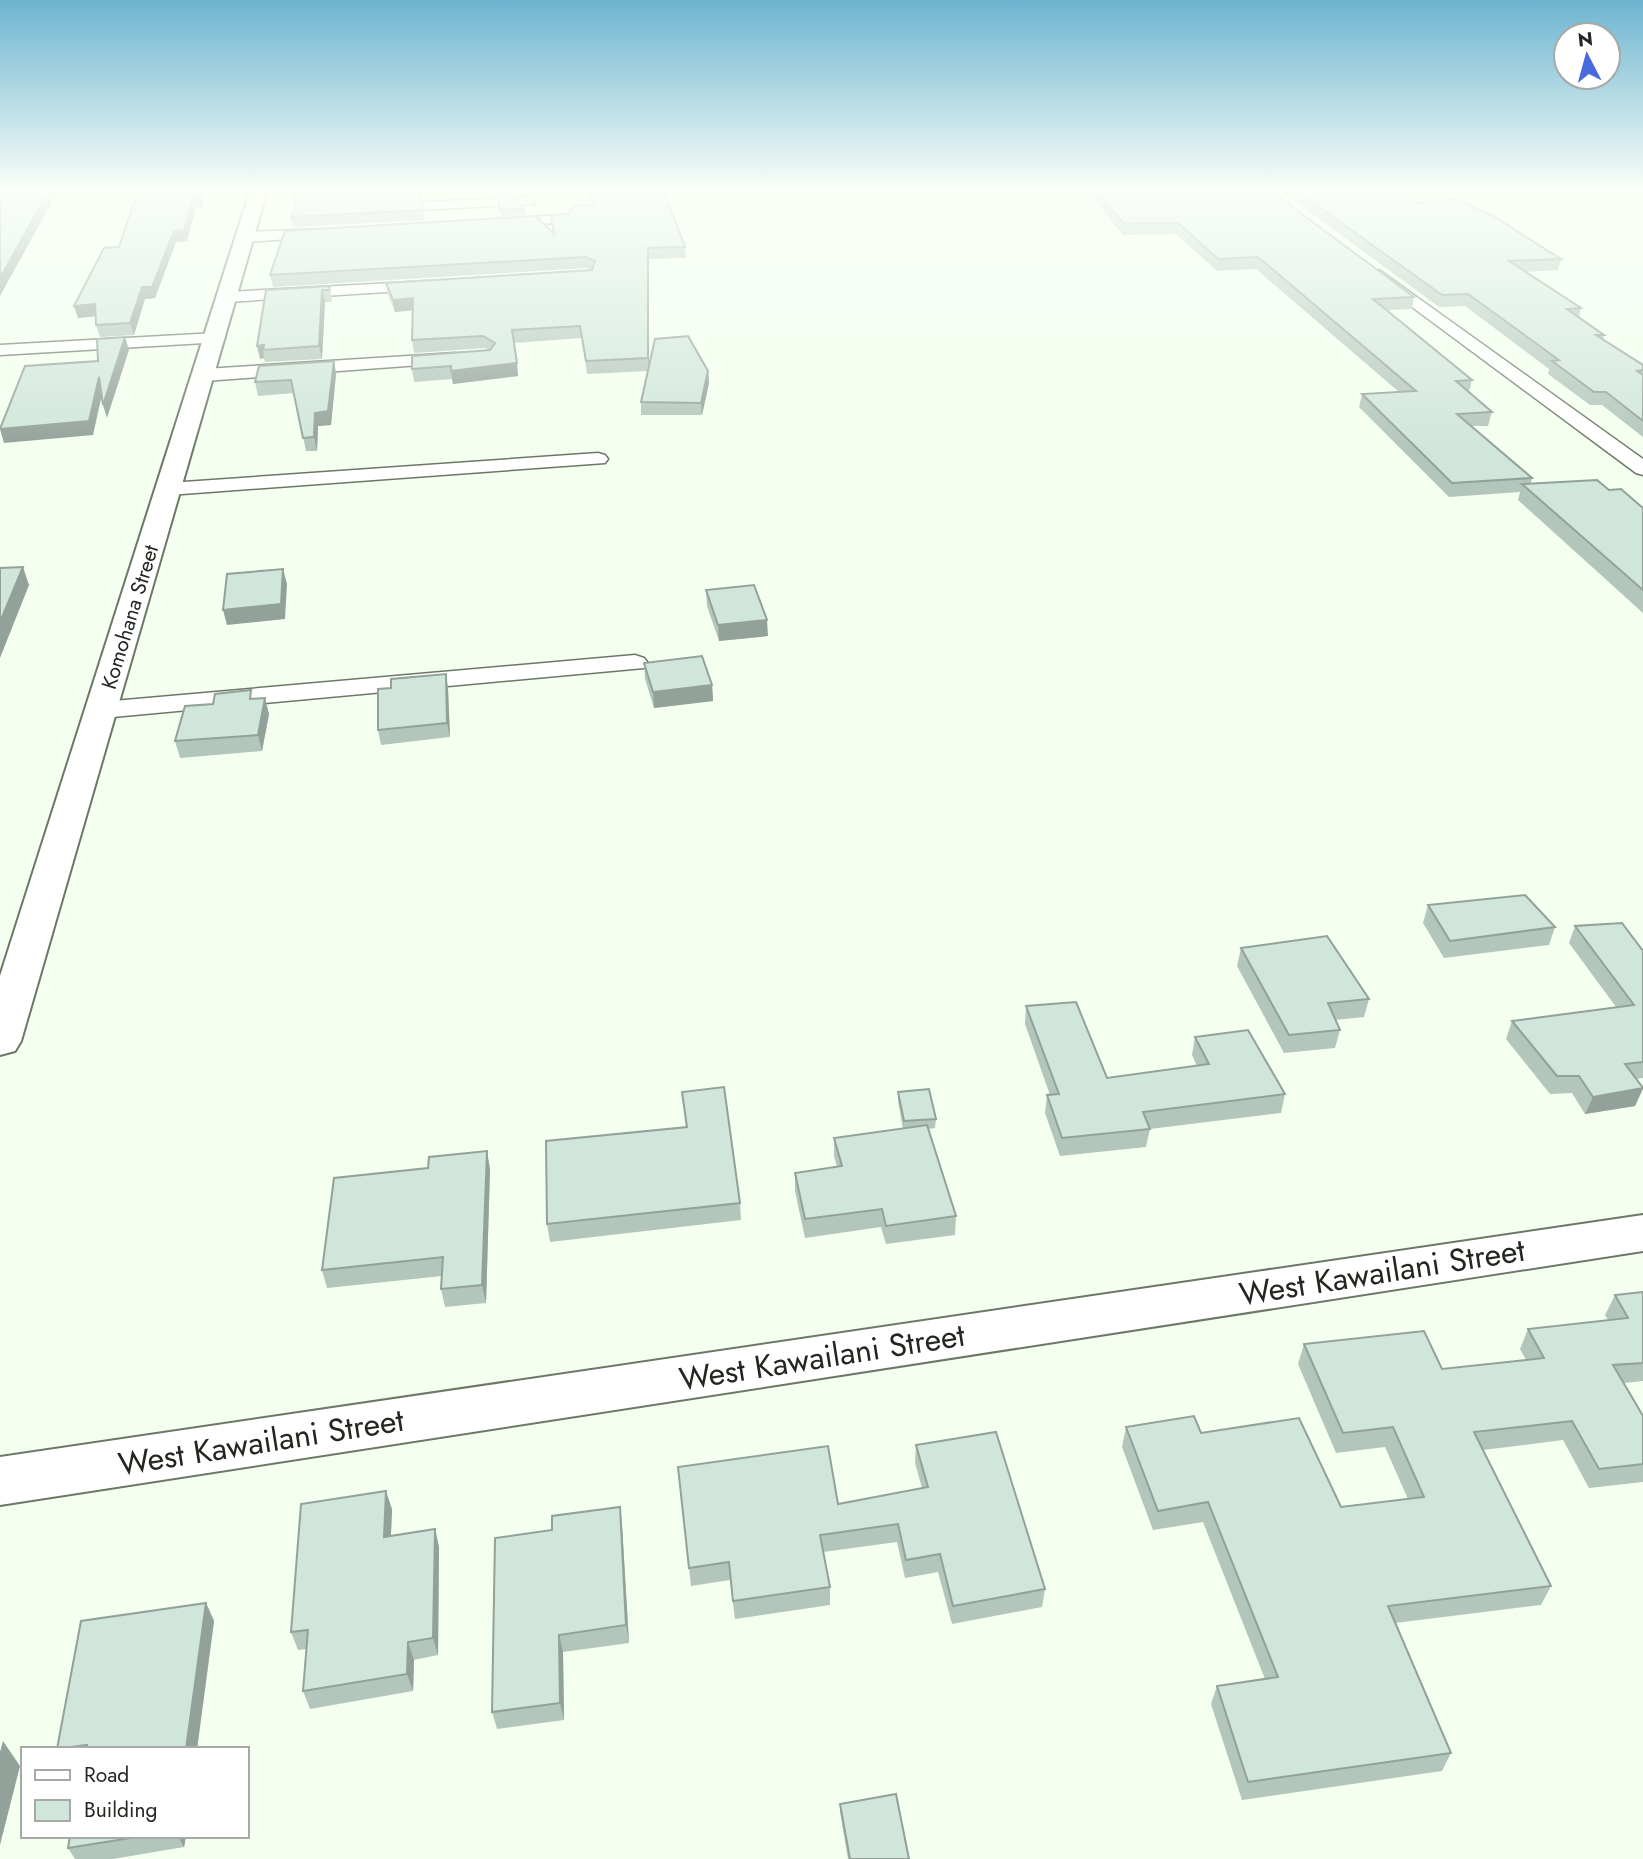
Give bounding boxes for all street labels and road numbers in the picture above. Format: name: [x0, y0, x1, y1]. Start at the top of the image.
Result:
street label: Komohana Street: [94, 541, 166, 693]
street label: West Kawailani Street: [1236, 1227, 1528, 1317]
street label: West Kawailani Street: [676, 1312, 968, 1402]
street label: West Kawailani Street: [115, 1397, 407, 1487]

